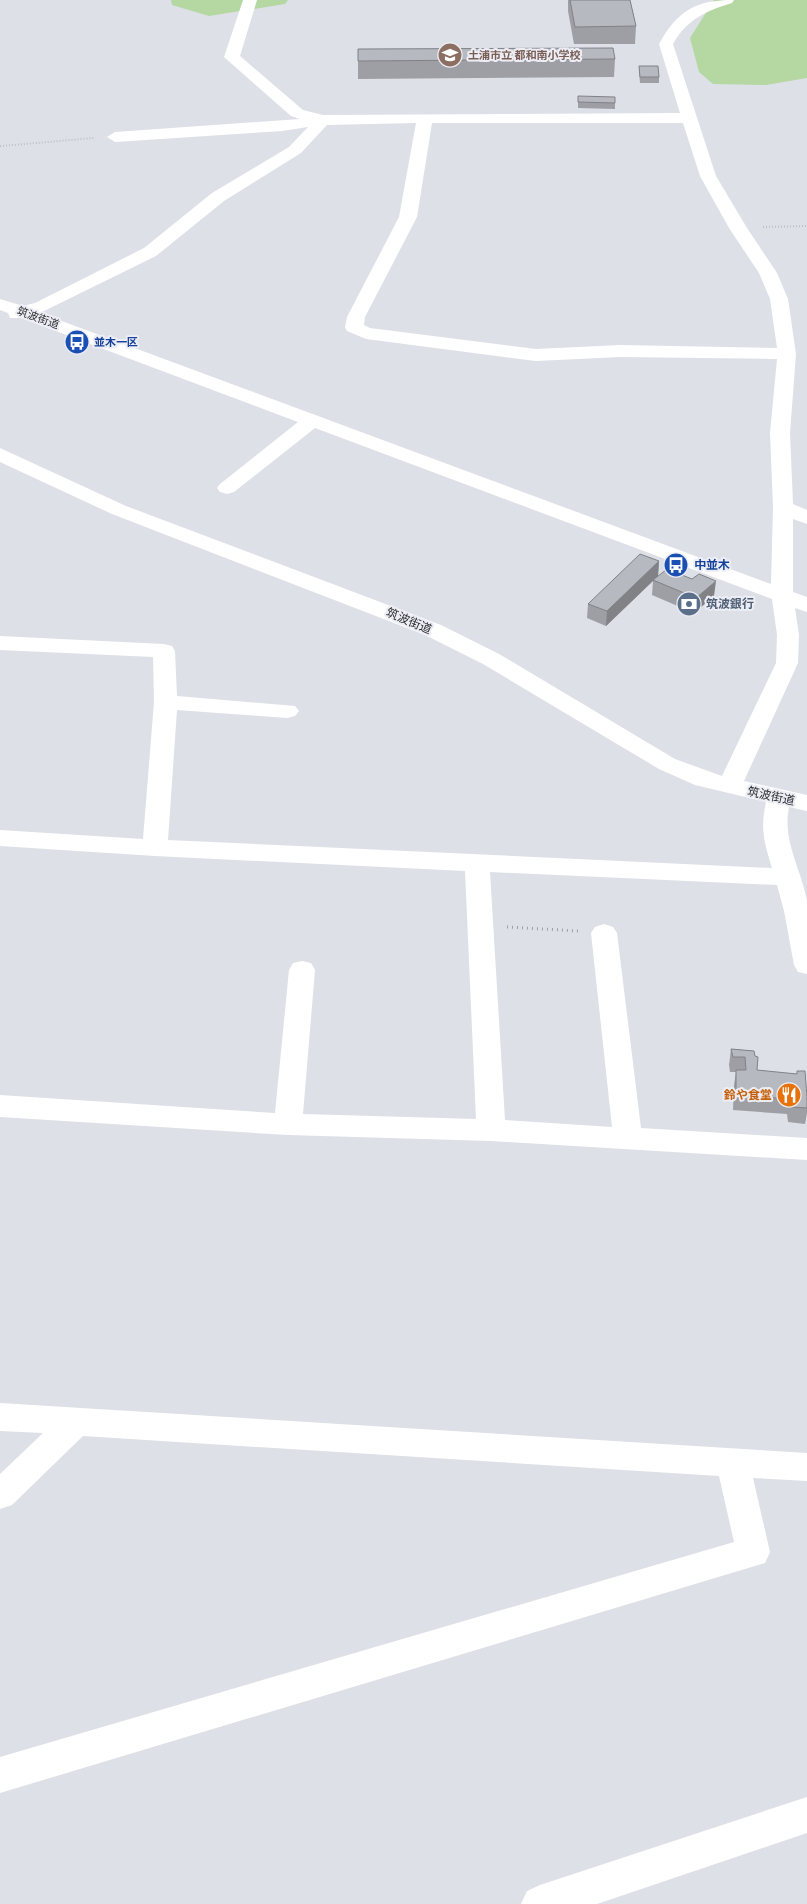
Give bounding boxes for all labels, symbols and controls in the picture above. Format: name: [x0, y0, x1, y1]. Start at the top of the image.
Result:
school or university icon: 土浦市立 都和南小学校: [437, 42, 463, 68]
place label: 土浦市立 都和南小学校: [468, 49, 581, 62]
street label: 筑波街道: [15, 304, 61, 332]
bus stop icon: 並木一区: [64, 329, 90, 355]
place label: 並木一区: [94, 336, 138, 349]
bus stop icon: 中並木: [663, 552, 689, 578]
place label: 中並木: [694, 558, 730, 572]
bank icon: 筑波銀行: [676, 591, 702, 617]
place label: 筑波銀行: [706, 597, 754, 611]
street label: 筑波街道: [384, 605, 434, 637]
street label: 筑波街道: [746, 784, 796, 808]
restaurant icon: 鈴や食堂: [776, 1082, 802, 1108]
place label: 鈴や食堂: [723, 1088, 772, 1102]

